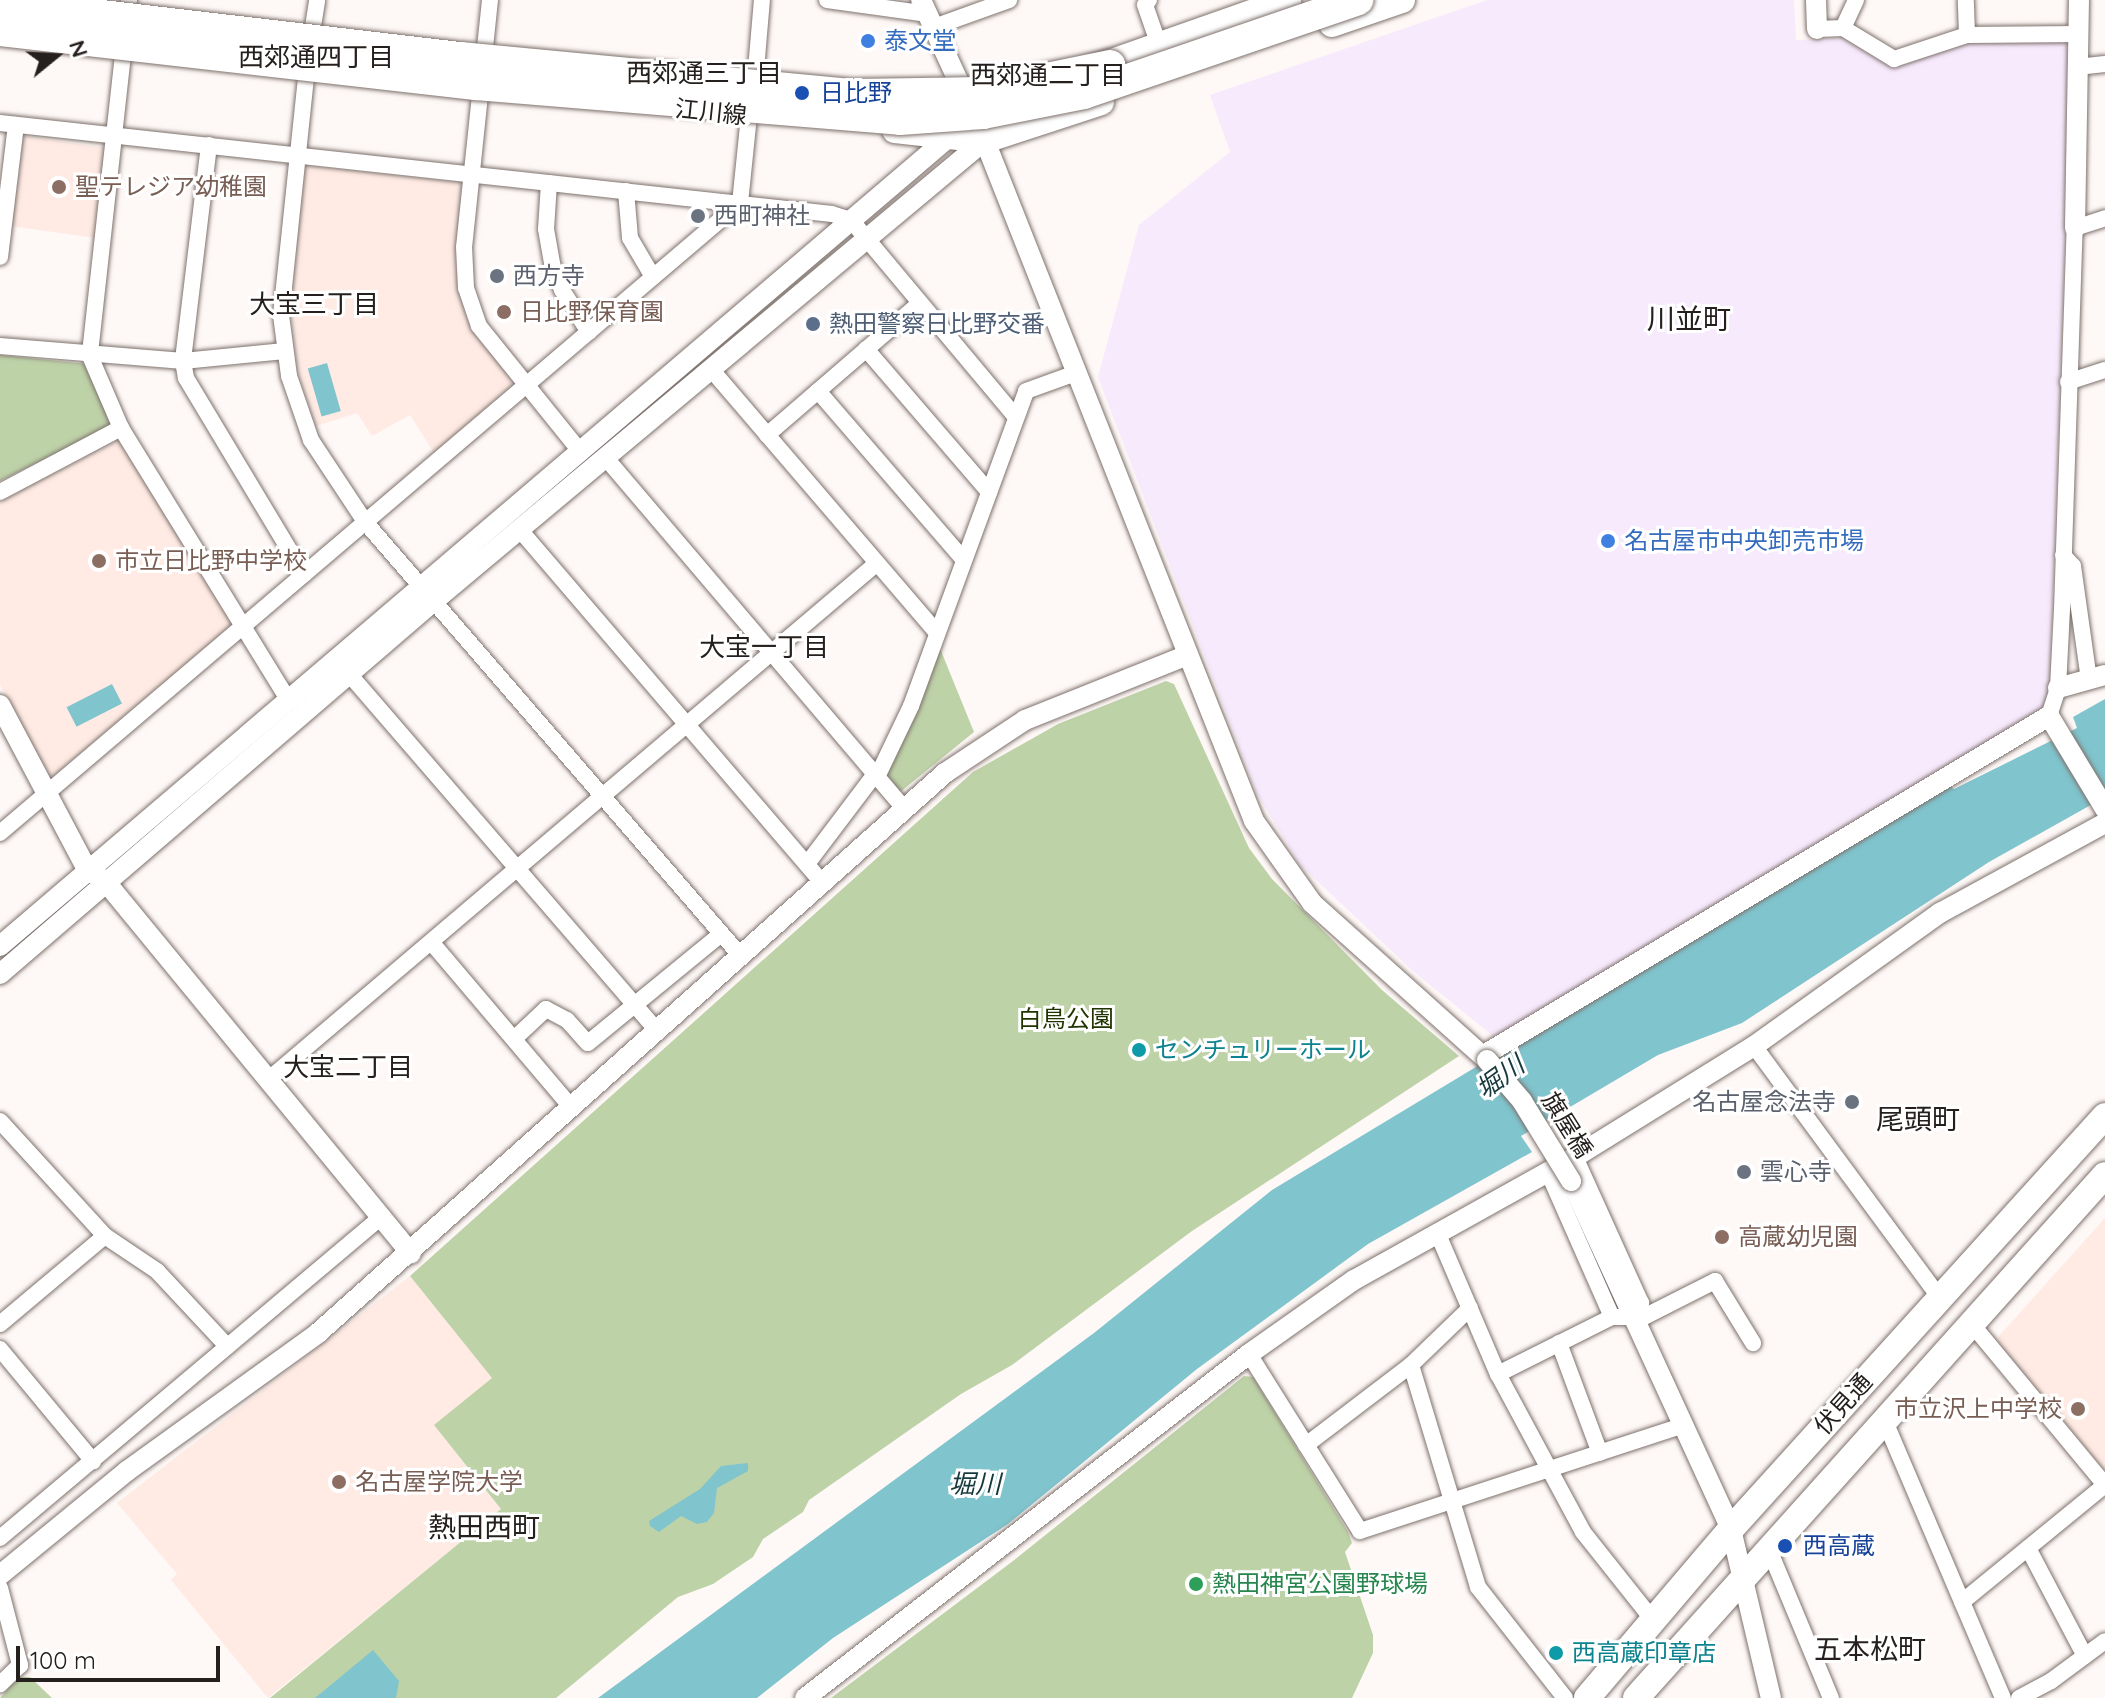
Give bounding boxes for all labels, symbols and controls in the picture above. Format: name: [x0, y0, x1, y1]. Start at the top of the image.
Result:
north arrow: [16, 16, 96, 96]
place label: 泰文堂: [884, 27, 956, 55]
marker: 泰文堂: [859, 32, 877, 50]
text: N: [63, 37, 95, 61]
district label: 西郊通四丁目: [238, 41, 394, 73]
district label: 西郊通三丁目: [626, 57, 782, 89]
district label: 西郊通二丁目: [970, 59, 1126, 91]
place label: 日比野: [820, 79, 892, 107]
marker: 日比野: [791, 82, 813, 104]
street label: 江川線: [674, 94, 748, 130]
place label: 聖テレジア幼稚園: [75, 173, 267, 201]
marker: 聖テレジア幼稚園: [50, 178, 68, 196]
place label: 西町神社: [714, 202, 810, 230]
marker: 西町神社: [689, 207, 707, 225]
place label: 西方寺: [513, 262, 585, 290]
marker: 西方寺: [488, 267, 506, 285]
district label: 大宝三丁目: [249, 288, 379, 320]
place label: 日比野保育園: [520, 298, 664, 326]
district label: 川並町: [1647, 302, 1731, 336]
marker: 日比野保育園: [495, 303, 513, 321]
place label: 熱田警察日比野交番: [829, 310, 1045, 338]
marker: 熱田警察日比野交番: [804, 315, 822, 333]
place label: 名古屋市中央卸売市場: [1624, 527, 1864, 555]
marker: 名古屋市中央卸売市場: [1599, 532, 1617, 550]
place label: 市立日比野中学校: [115, 547, 307, 575]
marker: 市立日比野中学校: [90, 552, 108, 570]
district label: 大宝一丁目: [699, 631, 829, 663]
park label: 白鳥公園: [1018, 1005, 1114, 1033]
place label: センチュリーホール: [1155, 1036, 1371, 1064]
marker: センチュリーホール: [1130, 1041, 1148, 1059]
water label: 堀川: [1470, 1049, 1530, 1105]
district label: 大宝二丁目: [283, 1051, 413, 1083]
street label: 旗屋橋: [1536, 1087, 1598, 1163]
place label: 名古屋念法寺: [1692, 1088, 1836, 1116]
marker: 名古屋念法寺: [1843, 1093, 1861, 1111]
district label: 尾頭町: [1876, 1102, 1960, 1136]
place label: 雲心寺: [1760, 1158, 1832, 1186]
marker: 雲心寺: [1735, 1163, 1753, 1181]
place label: 高蔵幼児園: [1738, 1223, 1858, 1251]
marker: 高蔵幼児園: [1713, 1228, 1731, 1246]
street label: 伏見通: [1808, 1368, 1878, 1440]
place label: 市立沢上中学校: [1894, 1395, 2062, 1423]
marker: 市立沢上中学校: [2069, 1400, 2087, 1418]
place label: 名古屋学院大学: [355, 1468, 523, 1496]
water label: 堀川: [949, 1468, 1001, 1500]
marker: 名古屋学院大学: [330, 1473, 348, 1491]
district label: 熱田西町: [428, 1510, 540, 1544]
place label: 西高蔵: [1803, 1532, 1875, 1560]
marker: 西高蔵: [1774, 1535, 1796, 1557]
place label: 熱田神宮公園野球場: [1212, 1570, 1428, 1598]
marker: 熱田神宮公園野球場: [1187, 1575, 1205, 1593]
scale bar: [20, 1630, 224, 1680]
district label: 五本松町: [1814, 1632, 1926, 1666]
place label: 西高蔵印章店: [1572, 1639, 1716, 1667]
marker: 西高蔵印章店: [1547, 1644, 1565, 1662]
text: 100 m: [30, 1645, 96, 1675]

